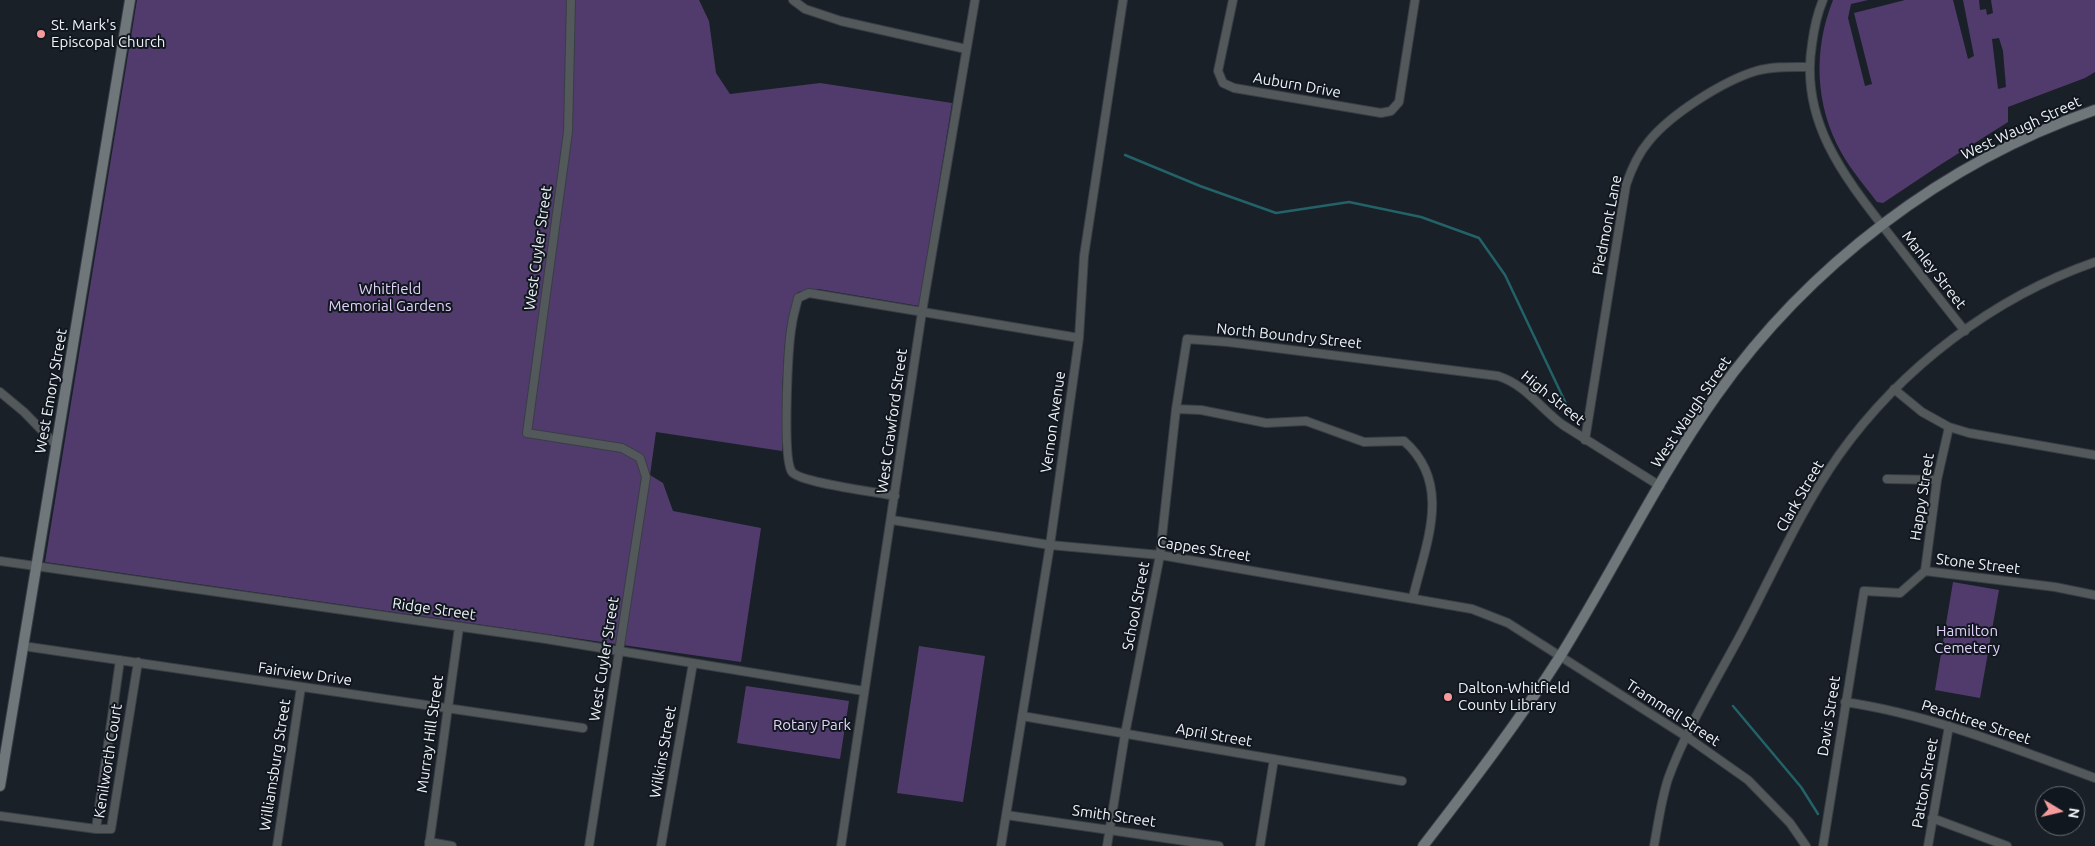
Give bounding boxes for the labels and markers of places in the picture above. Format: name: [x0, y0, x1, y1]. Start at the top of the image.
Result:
place label: St. Mark's Episcopal Church: [51, 16, 165, 51]
marker: St. Mark's Episcopal Church: [35, 28, 47, 40]
place label: Dalton-Whitfield County Library: [1458, 679, 1570, 714]
marker: Dalton-Whitfield County Library: [1442, 691, 1454, 703]

